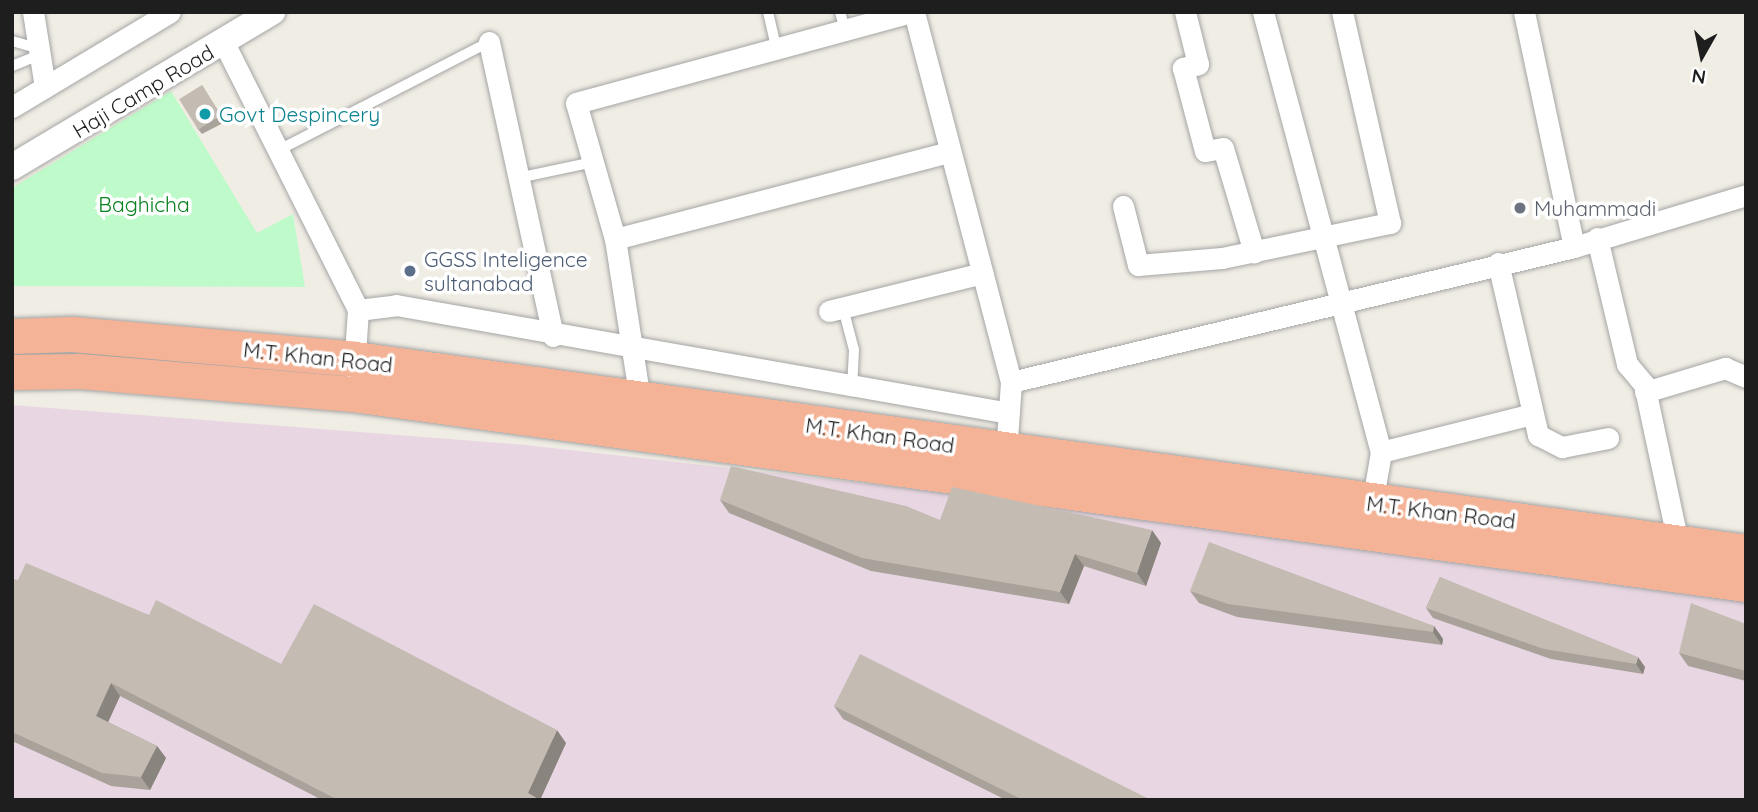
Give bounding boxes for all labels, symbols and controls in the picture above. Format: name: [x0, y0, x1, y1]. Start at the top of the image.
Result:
north arrow: [1667, 21, 1737, 91]
street label: Haji Camp Road: [68, 39, 218, 143]
text: N: [1690, 64, 1707, 90]
place label: Govt Despincery: [219, 101, 380, 127]
marker: Govt Despincery: [197, 106, 213, 122]
park label: Baghicha: [98, 191, 190, 217]
place label: Muhammadi: [1534, 195, 1656, 221]
marker: Muhammadi: [1512, 200, 1528, 216]
place label: GGSS Inteligence sultanabad: [424, 246, 588, 296]
marker: GGSS Inteligence sultanabad: [402, 263, 418, 279]
street label: M.T. Khan Road: [242, 337, 394, 377]
street label: M.T. Khan Road: [804, 412, 956, 458]
street label: M.T. Khan Road: [1365, 490, 1517, 534]

